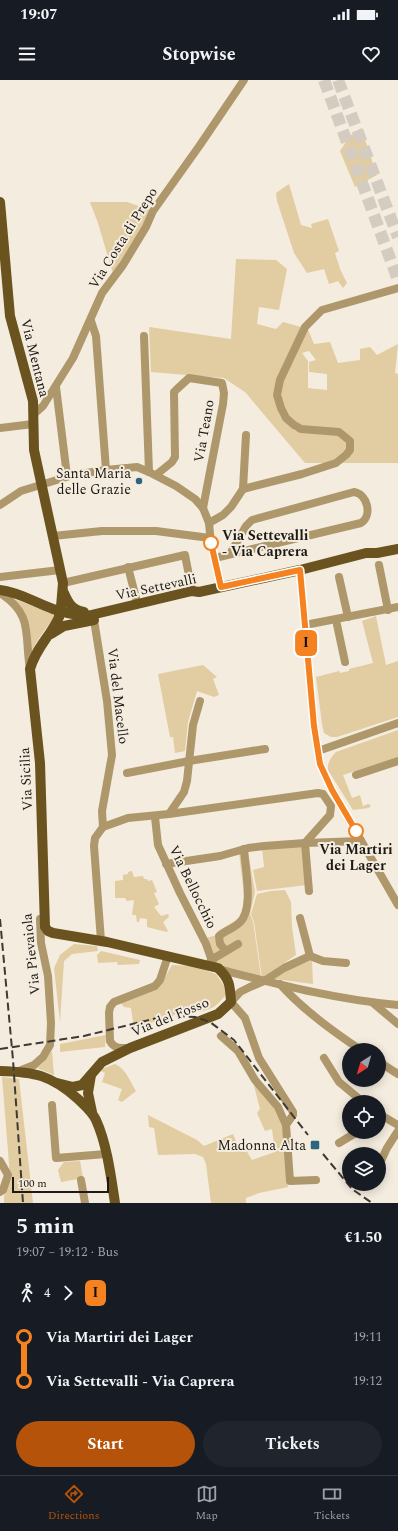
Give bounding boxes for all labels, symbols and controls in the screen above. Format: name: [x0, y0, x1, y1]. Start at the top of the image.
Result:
text: 19:07: [20, 3, 58, 26]
text: Stopwise: [162, 41, 236, 68]
icon: menu: [16, 43, 38, 65]
icon: heart: [360, 43, 382, 65]
street label: Via Costa di Prepo: [83, 183, 163, 293]
street label: Via Mentana: [15, 317, 55, 400]
street label: Via Teano: [188, 398, 220, 464]
place label: Santa Maria delle Grazie: [56, 463, 131, 500]
marker: Santa Maria delle Grazie: [134, 476, 144, 486]
place label: Via Settevalli - Via Caprera: [222, 525, 309, 562]
marker: Via Settevalli - Via Caprera: [203, 535, 219, 551]
street label: Via Settevalli: [114, 568, 198, 606]
line badge: I: [293, 630, 319, 656]
text: I: [303, 632, 309, 653]
street label: Via del Macello: [102, 647, 134, 745]
street label: Via Sicilia: [14, 747, 38, 811]
marker: Via Martiri dei Lager: [348, 823, 364, 839]
place label: Via Martiri dei Lager: [319, 839, 393, 876]
street label: Via Bellocchio: [164, 842, 222, 932]
street label: Via Pievaiola: [16, 912, 46, 996]
street label: Via del Fosso: [128, 992, 212, 1042]
north arrow: [342, 1043, 386, 1087]
map controls: [342, 1043, 386, 1191]
button: locate: [342, 1095, 386, 1139]
place label: Madonna Alta: [217, 1135, 306, 1156]
marker: Madonna Alta: [309, 1139, 321, 1151]
button: layers: [342, 1147, 386, 1191]
scale bar: [12, 1175, 109, 1194]
text: 100 m: [18, 1175, 47, 1192]
text: 5 min: [16, 1210, 75, 1243]
text: €1.50: [344, 1226, 382, 1249]
text: 19:07 – 19:12 · Bus: [16, 1242, 119, 1262]
icon: walk: [16, 1282, 38, 1304]
icon: forward: [57, 1282, 79, 1304]
text: I: [93, 1282, 98, 1303]
text: 4: [44, 1283, 51, 1303]
text: Via Martiri dei Lager: [46, 1326, 193, 1349]
text: 19:11: [353, 1327, 382, 1347]
text: Via Settevalli - Via Caprera: [46, 1370, 234, 1393]
text: 19:12: [353, 1371, 382, 1391]
button: Start: [16, 1421, 195, 1467]
button: Tickets: [203, 1421, 382, 1467]
tab: Directions: [48, 1483, 99, 1524]
tab: Map: [196, 1483, 218, 1524]
tab: Tickets: [314, 1483, 350, 1524]

